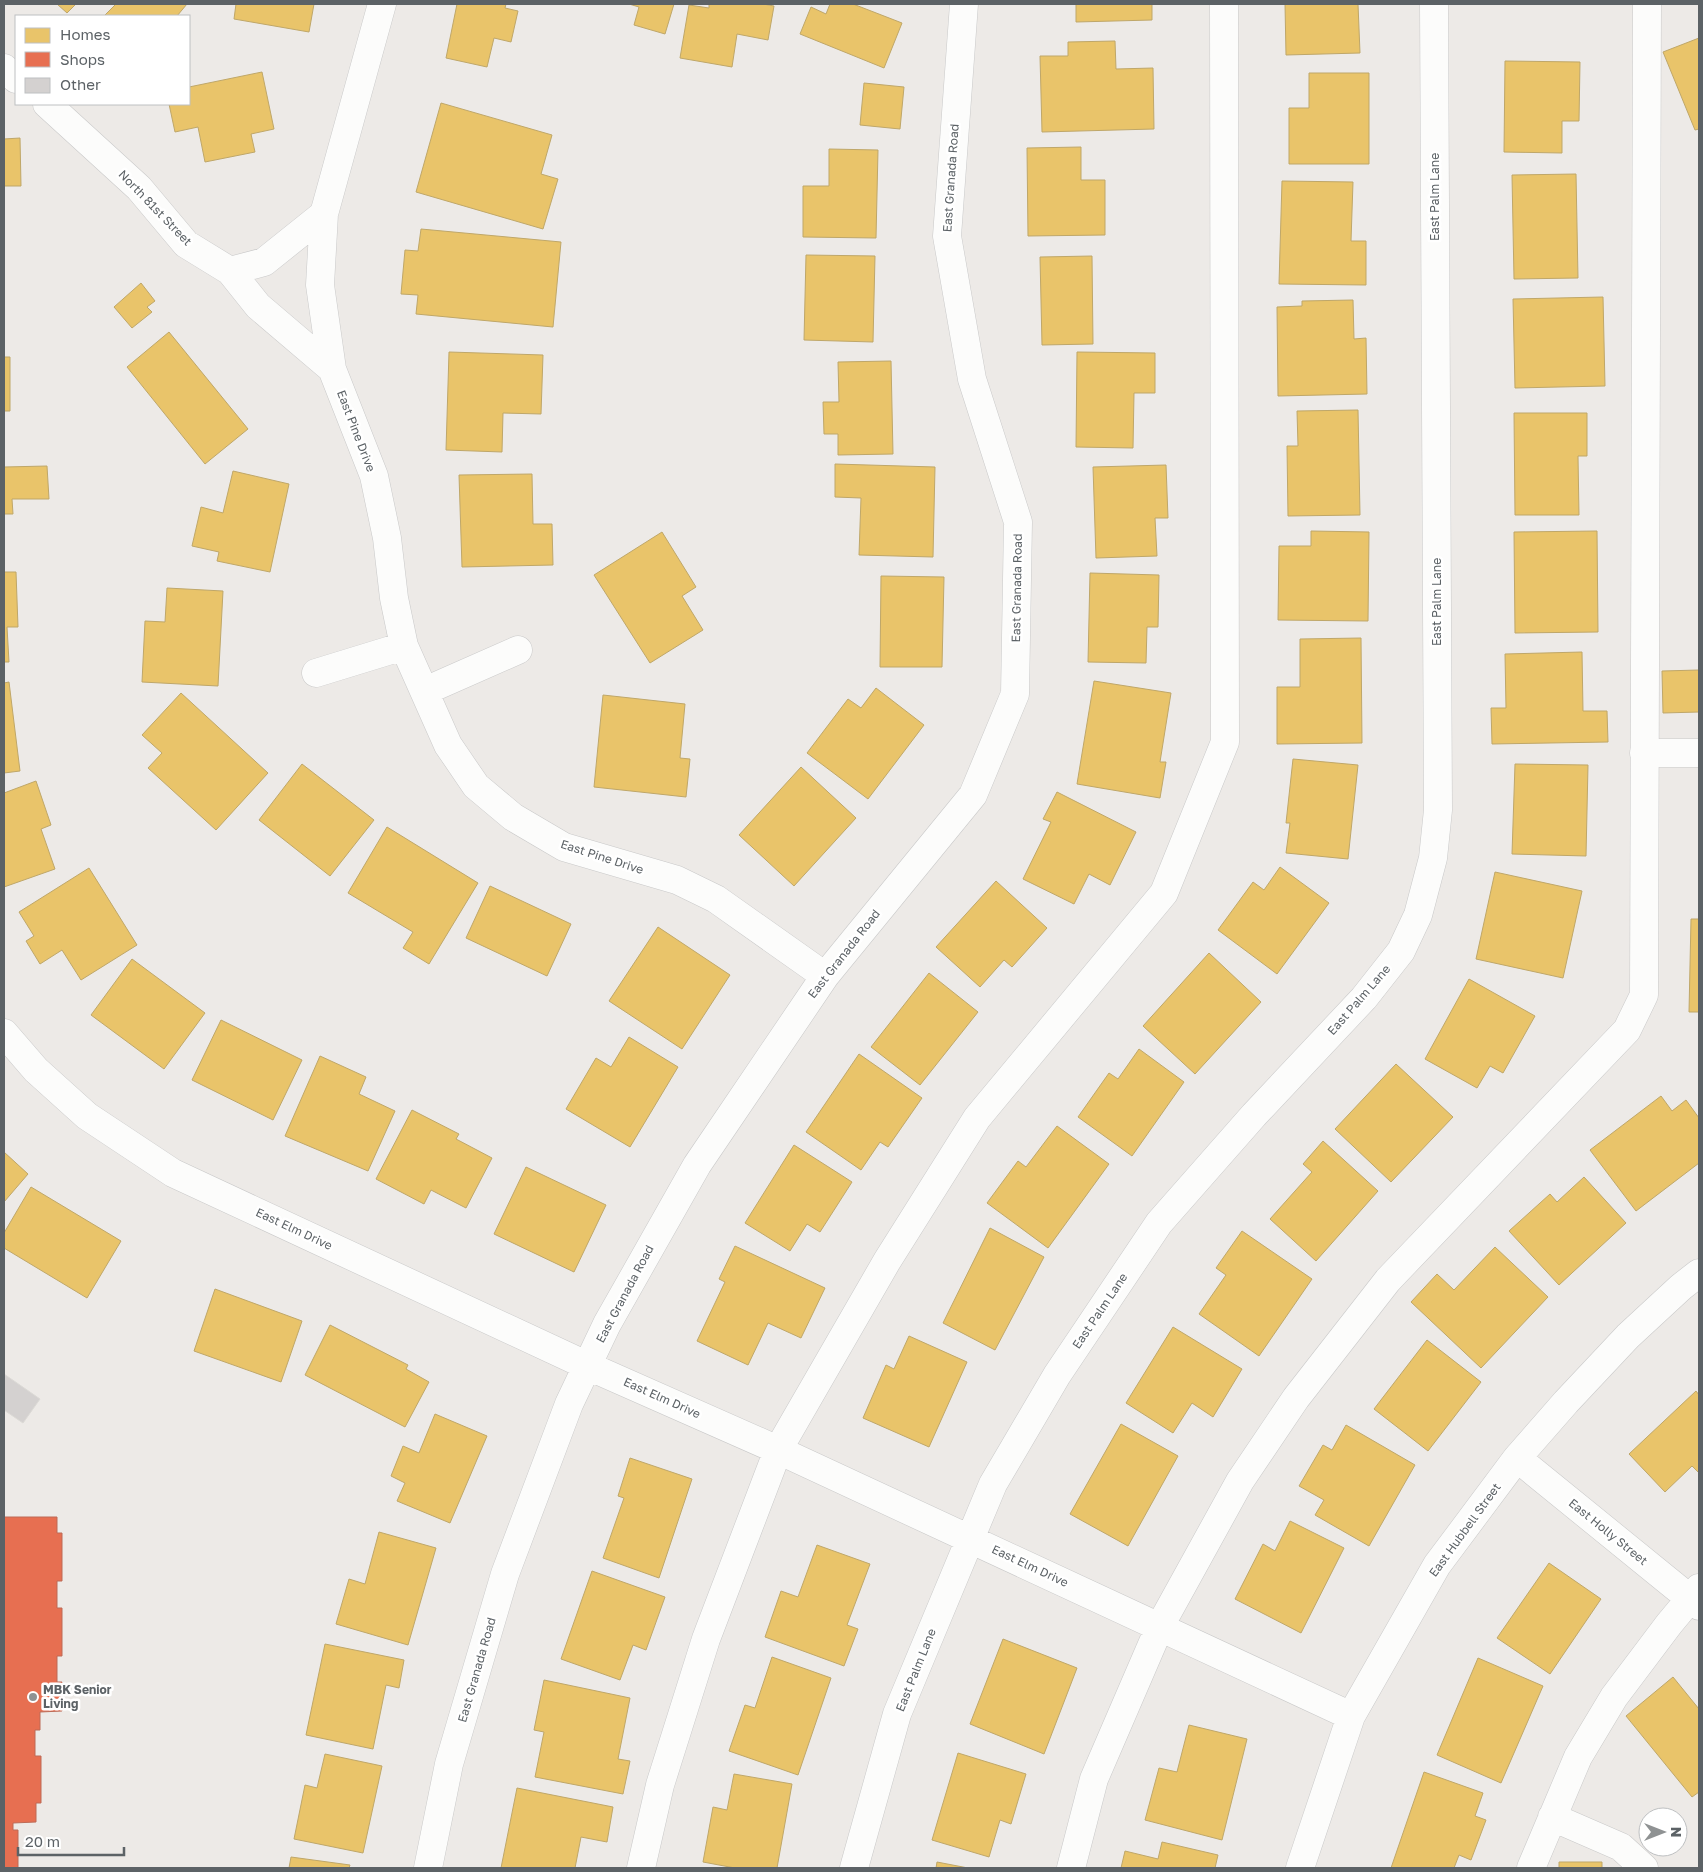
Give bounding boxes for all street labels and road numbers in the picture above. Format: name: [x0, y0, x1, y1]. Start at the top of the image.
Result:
street label: East Granada Road: [939, 123, 962, 233]
street label: East Palm Lane: [1427, 153, 1442, 241]
street label: North 81st Street: [115, 167, 195, 249]
street label: East Pine Drive: [334, 388, 379, 474]
street label: East Granada Road: [1008, 534, 1025, 642]
street label: East Palm Lane: [1429, 558, 1444, 646]
street label: East Pine Drive: [559, 836, 646, 877]
street label: East Granada Road: [804, 906, 883, 1001]
street label: East Palm Lane: [1324, 961, 1393, 1038]
street label: East Elm Drive: [254, 1204, 335, 1253]
street label: East Granada Road: [592, 1242, 657, 1345]
street label: East Palm Lane: [1069, 1270, 1130, 1351]
street label: East Elm Drive: [621, 1374, 703, 1421]
street label: East Hubbell Street: [1425, 1480, 1504, 1580]
street label: East Holly Street: [1566, 1495, 1651, 1568]
street label: East Elm Drive: [990, 1541, 1071, 1590]
street label: East Granada Road: [454, 1616, 499, 1724]
street label: East Palm Lane: [892, 1626, 939, 1714]

